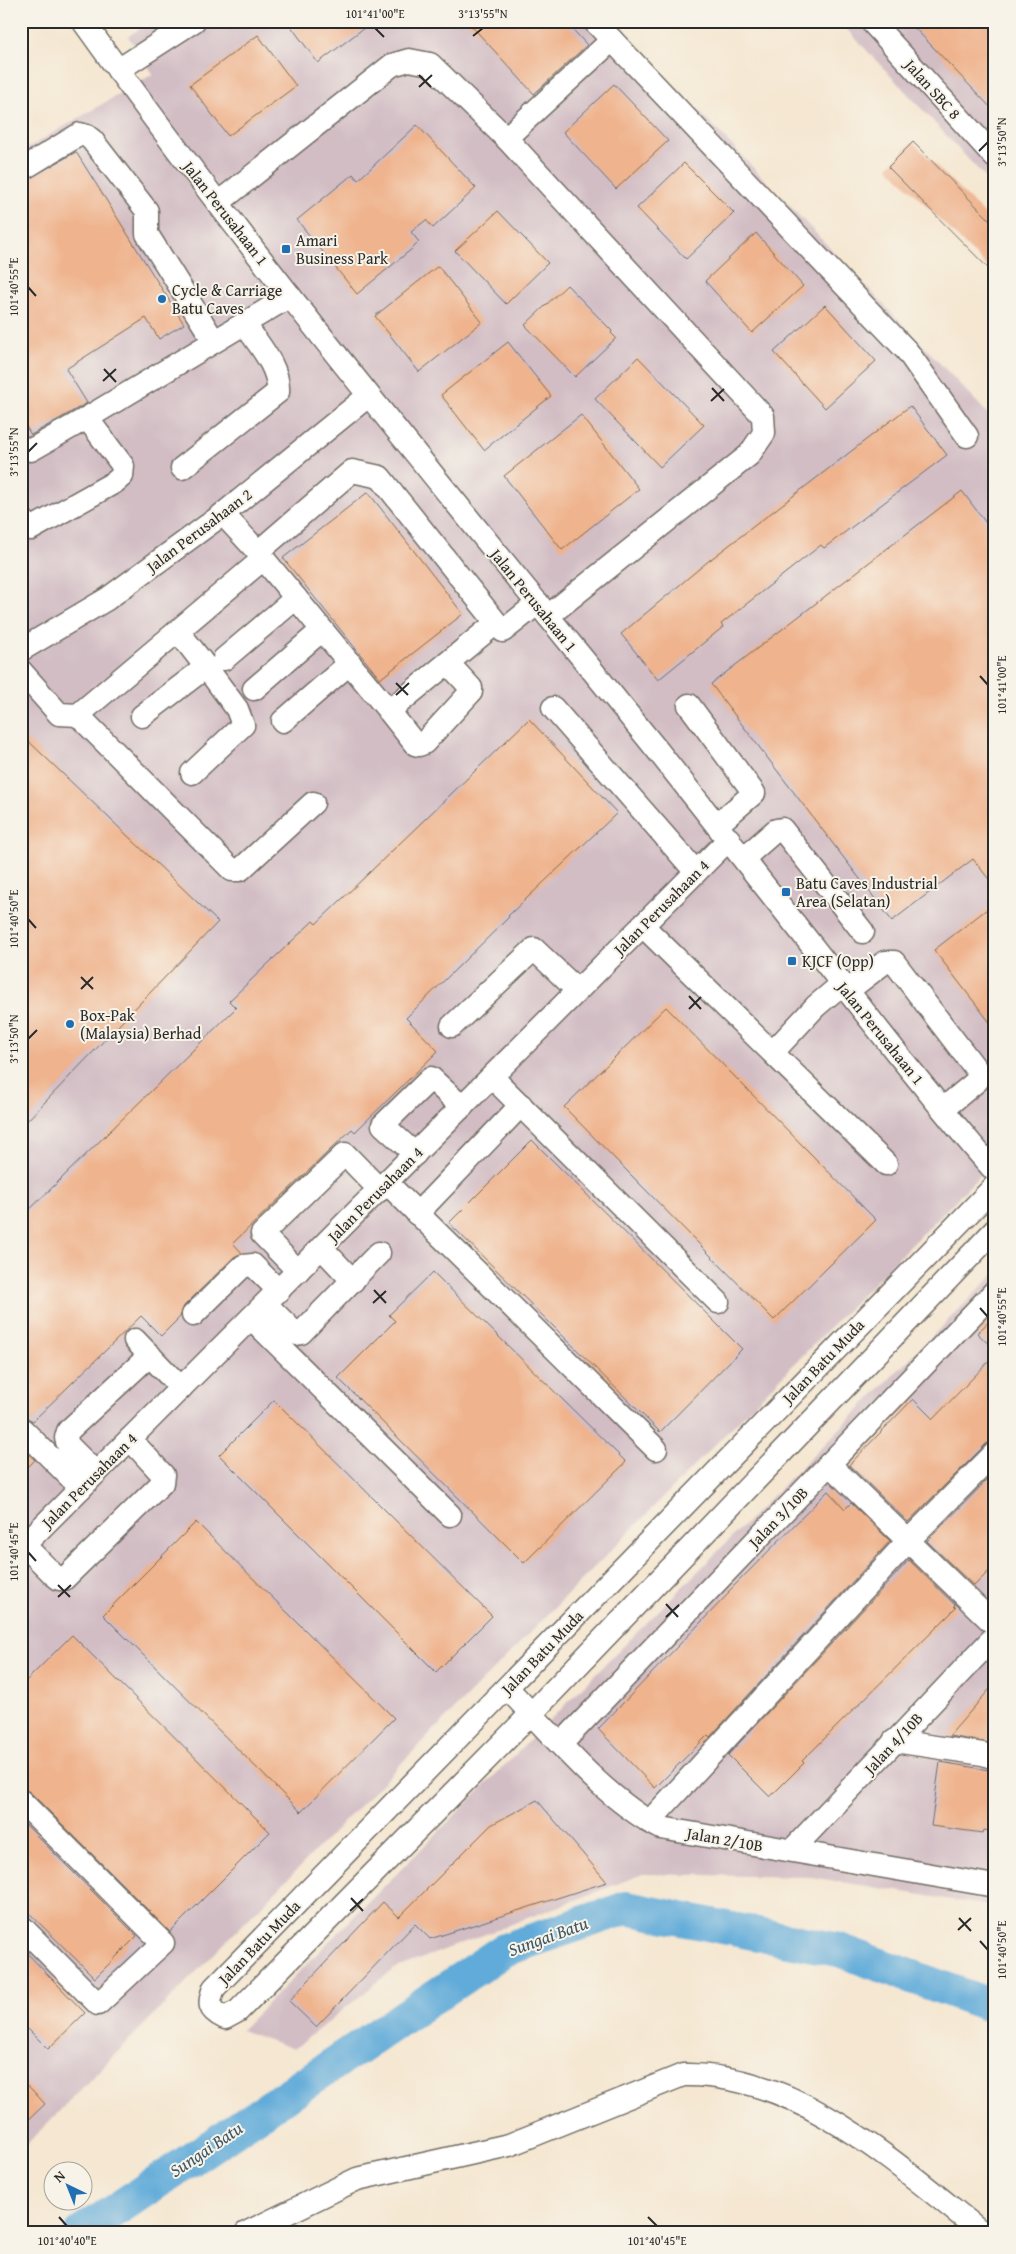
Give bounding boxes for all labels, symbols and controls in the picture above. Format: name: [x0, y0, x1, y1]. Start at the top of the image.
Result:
text: 101°41'00"E: [345, 5, 405, 22]
text: 3°13'55"N: [458, 5, 508, 22]
street label: Jalan SBC 8: [898, 52, 967, 125]
text: 3°13'50"N: [993, 117, 1010, 167]
street label: Jalan Perusahaan 1: [176, 154, 274, 270]
place label: Amari Business Park: [296, 228, 389, 270]
marker: Amari Business Park: [280, 243, 292, 255]
text: 101°40'55"E: [5, 257, 22, 317]
place label: Cycle & Carriage Batu Caves: [172, 278, 282, 320]
marker: Cycle & Carriage Batu Caves: [156, 293, 168, 305]
text: 3°13'55"N: [5, 427, 22, 477]
street label: Jalan Perusahaan 2: [140, 482, 257, 579]
street label: Jalan Perusahaan 1: [484, 542, 583, 657]
text: 101°41'00"E: [993, 655, 1010, 715]
street label: Jalan Perusahaan 4: [606, 853, 715, 962]
place label: Batu Caves Industrial Area (Selatan): [796, 871, 938, 913]
marker: Batu Caves Industrial Area (Selatan): [780, 886, 792, 898]
text: 101°40'50"E: [5, 889, 22, 949]
place label: KJCF (Opp): [802, 949, 874, 973]
marker: KJCF (Opp): [786, 955, 798, 967]
street label: Jalan Perusahaan 1: [831, 975, 930, 1090]
place label: Box-Pak (Malaysia) Berhad: [80, 1003, 202, 1045]
text: 3°13'50"N: [5, 1014, 22, 1064]
marker: Box-Pak (Malaysia) Berhad: [64, 1018, 76, 1030]
street label: Jalan Perusahaan 4: [320, 1140, 429, 1249]
text: 101°40'55"E: [993, 1287, 1010, 1347]
street label: Jalan Batu Muda: [775, 1313, 870, 1410]
street label: Jalan Perusahaan 4: [34, 1426, 143, 1535]
street label: Jalan 3/10B: [741, 1481, 813, 1554]
text: 101°40'45"E: [5, 1522, 22, 1582]
street label: Jalan Batu Muda: [494, 1604, 589, 1701]
street label: Jalan 4/10B: [857, 1707, 928, 1781]
street label: Jalan 2/10B: [683, 1820, 765, 1857]
street label: Jalan Batu Muda: [211, 1894, 306, 1991]
water label: Sungai Batu: [504, 1909, 592, 1963]
text: 101°40'50"E: [993, 1920, 1010, 1980]
water label: Sungai Batu: [164, 2114, 248, 2184]
north arrow: [42, 2162, 92, 2212]
text: N: [49, 2166, 70, 2187]
text: 101°40'40"E: [37, 2232, 97, 2249]
text: 101°40'45"E: [627, 2232, 687, 2249]

